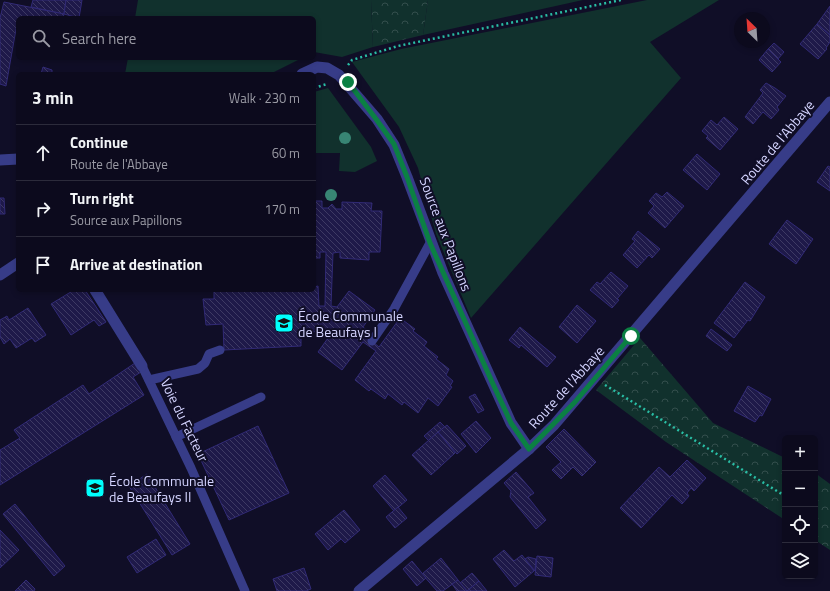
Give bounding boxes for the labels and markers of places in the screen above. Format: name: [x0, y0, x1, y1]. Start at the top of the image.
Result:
place label: École Communale de Beaufays I: [298, 305, 403, 342]
school or university icon: École Communale de Beaufays I: [273, 312, 295, 334]
place label: École Communale de Beaufays II: [109, 470, 214, 507]
school or university icon: École Communale de Beaufays II: [84, 477, 106, 499]

